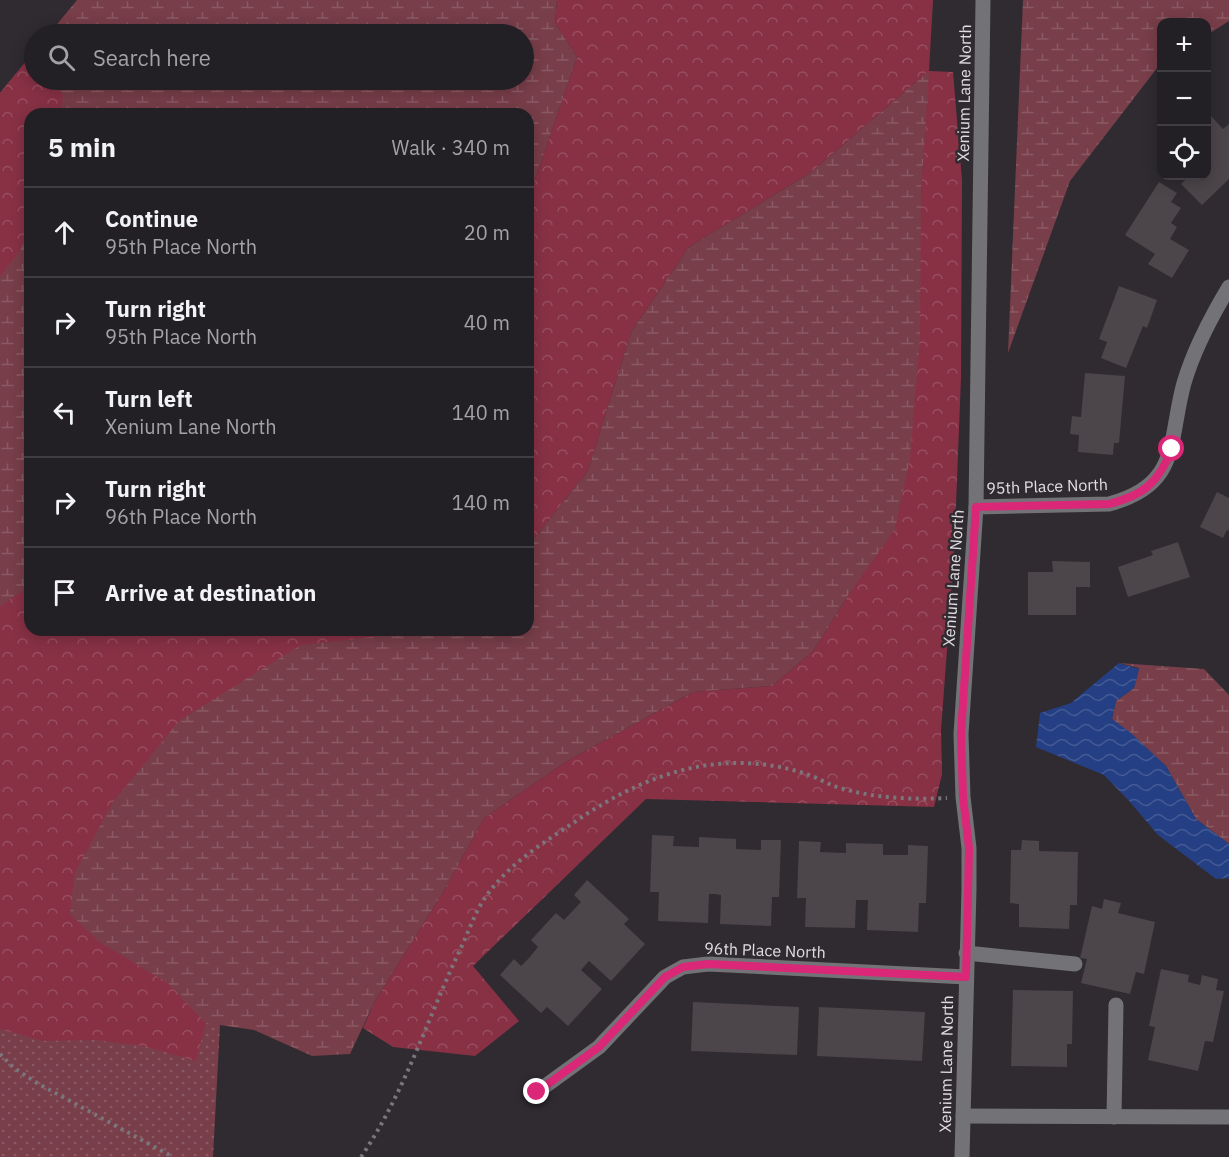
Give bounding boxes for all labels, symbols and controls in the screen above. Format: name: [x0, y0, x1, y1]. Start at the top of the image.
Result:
map controls: [1157, 18, 1211, 180]
button: +: [1157, 18, 1211, 72]
search box: [24, 24, 534, 90]
street label: Xenium Lane North: [953, 24, 975, 162]
icon: search: [45, 41, 78, 74]
text: Search here: [93, 43, 211, 72]
button: −: [1157, 72, 1211, 126]
button: locate: [1157, 126, 1211, 180]
text: 5 min: [48, 130, 116, 164]
text: Walk · 340 m: [392, 134, 510, 161]
text: Continue: [105, 204, 198, 233]
icon: ahead: [48, 216, 81, 249]
text: 20 m: [464, 219, 510, 246]
text: 95th Place North: [105, 233, 257, 260]
text: Turn right: [105, 294, 206, 323]
icon: right: [48, 306, 81, 339]
text: 40 m: [464, 309, 510, 336]
text: 95th Place North: [105, 323, 257, 350]
text: Turn left: [105, 384, 193, 413]
icon: left: [48, 396, 81, 429]
text: 140 m: [452, 399, 510, 426]
text: Xenium Lane North: [105, 413, 277, 440]
route start: [1158, 435, 1184, 461]
text: Turn right: [105, 474, 206, 503]
street label: 95th Place North: [986, 474, 1108, 498]
icon: right: [48, 486, 81, 519]
text: 140 m: [452, 489, 510, 516]
text: 96th Place North: [105, 503, 257, 530]
street label: Xenium Lane North: [938, 509, 968, 647]
icon: arrive: [48, 576, 81, 609]
text: Arrive at destination: [105, 578, 316, 607]
street label: 96th Place North: [704, 938, 826, 962]
street label: Xenium Lane North: [935, 995, 957, 1133]
route end: [523, 1078, 549, 1104]

